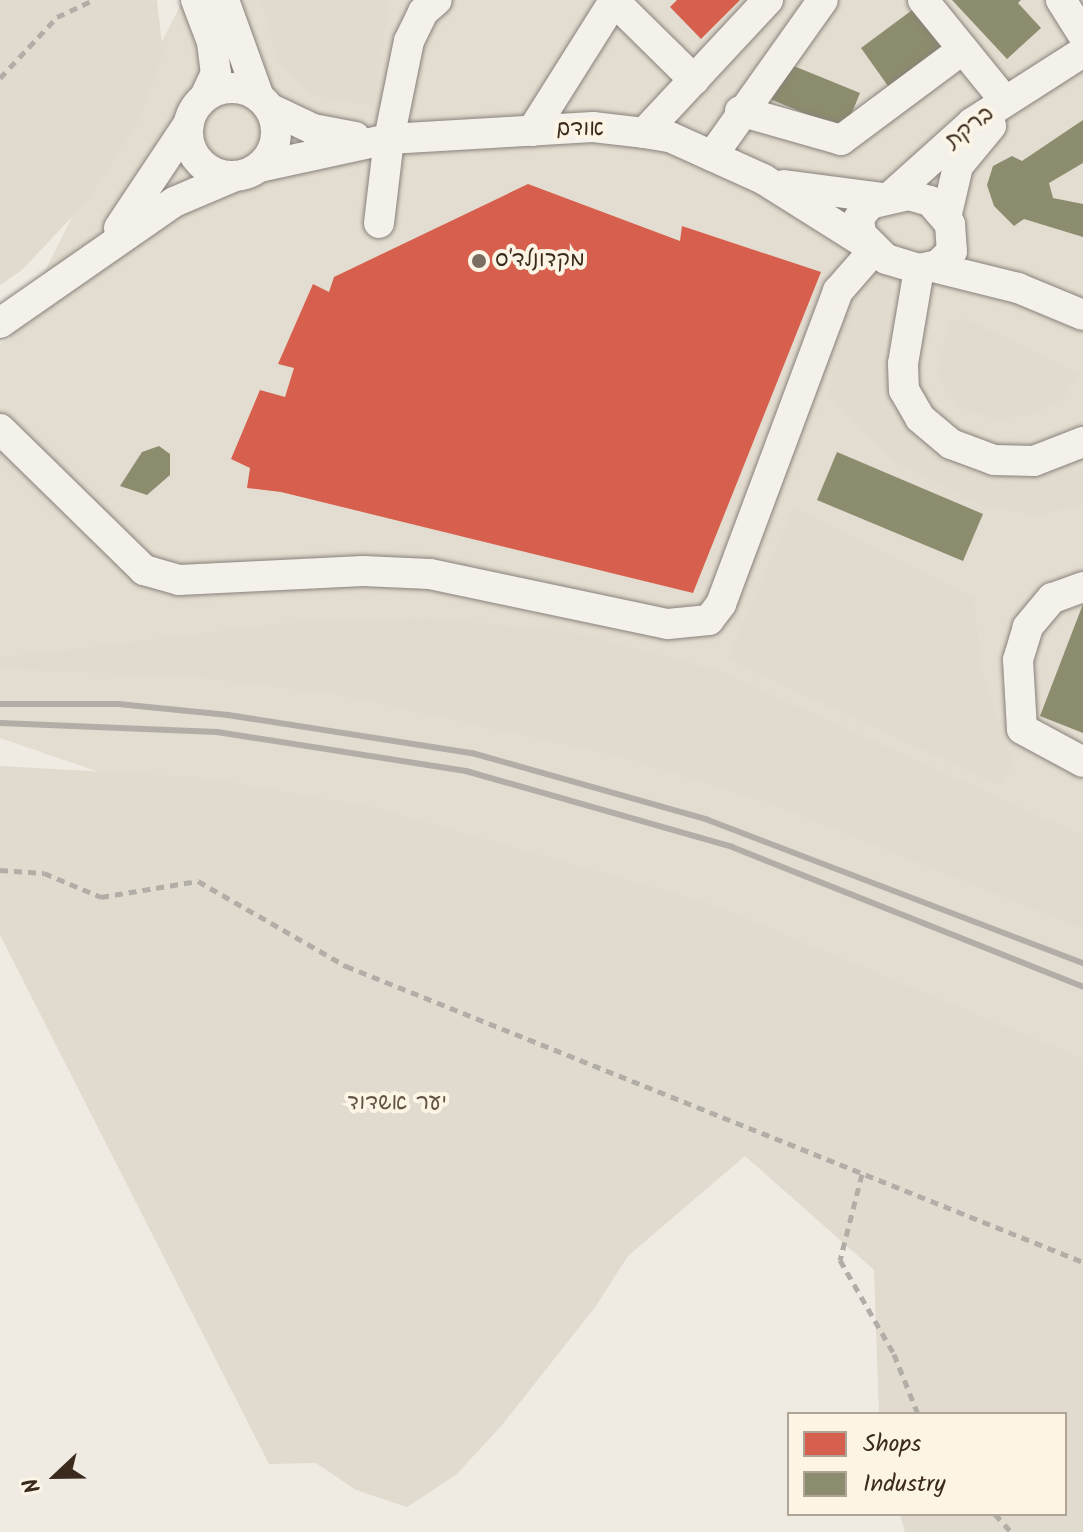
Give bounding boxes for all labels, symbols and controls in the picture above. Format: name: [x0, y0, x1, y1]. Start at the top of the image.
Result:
street label: ברקת: [941, 101, 999, 155]
street label: אודם: [556, 117, 604, 143]
place label: מקדונלד'ס: [495, 248, 585, 274]
marker: מקדונלד'ס: [470, 252, 488, 270]
park label: יער אשדוד: [347, 1091, 447, 1117]
legend: [787, 1412, 1067, 1516]
text: Shops: [863, 1425, 921, 1464]
north arrow: [16, 1436, 96, 1516]
text: Industry: [863, 1465, 945, 1504]
text: N: [14, 1472, 52, 1498]

